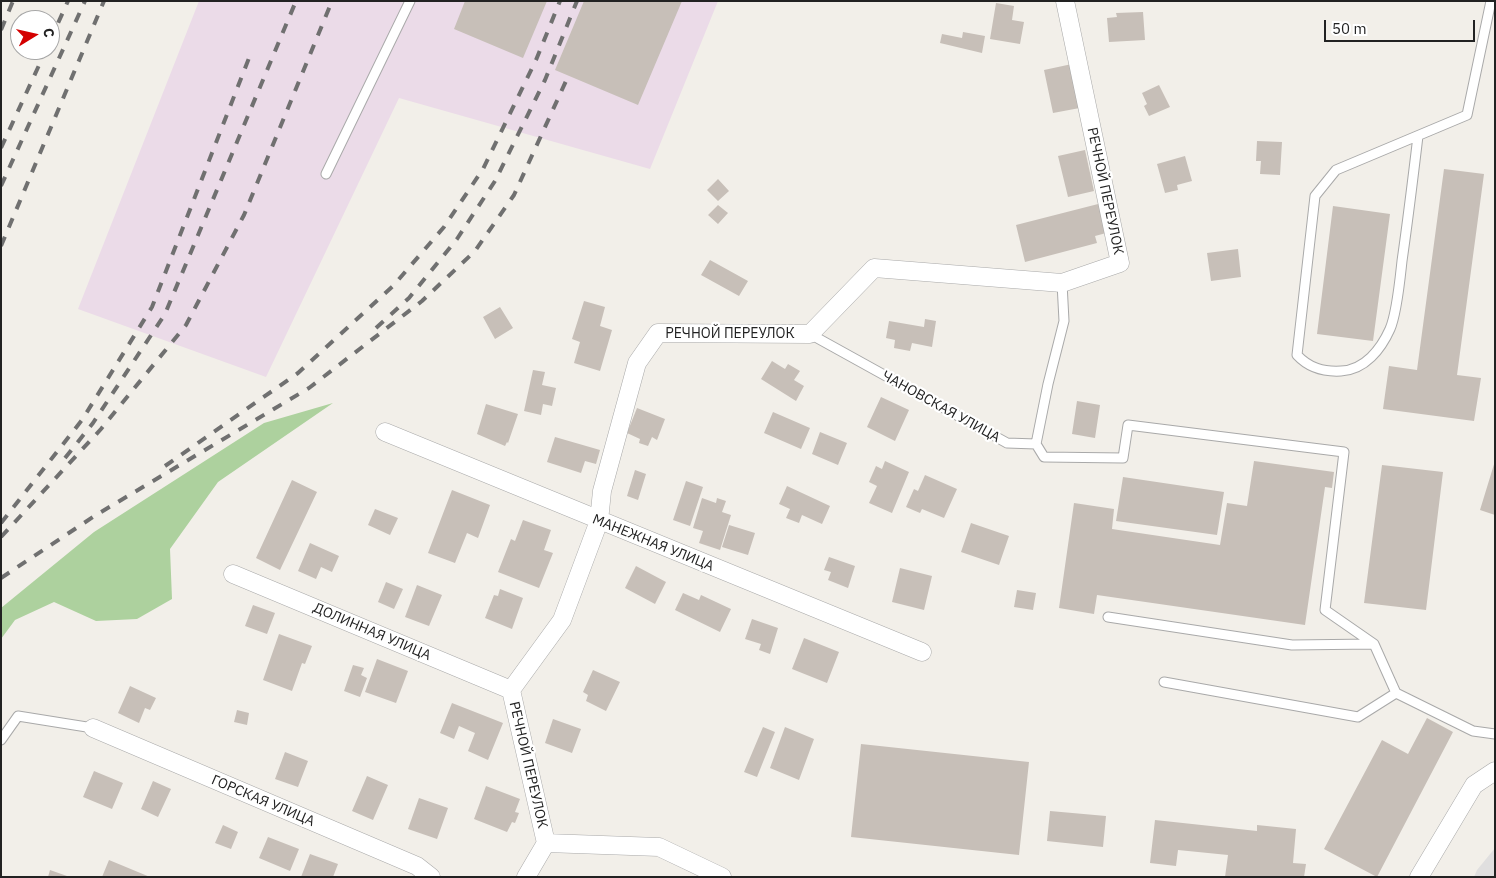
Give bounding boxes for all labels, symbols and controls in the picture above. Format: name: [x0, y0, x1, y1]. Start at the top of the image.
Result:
north arrow: [10, 10, 60, 60]
scale bar: [1326, 10, 1477, 42]
text: 50 m: [1332, 19, 1367, 38]
text: С: [39, 27, 58, 39]
street label: РЕЧНОЙ ПЕРЕУЛОК: [1083, 126, 1127, 256]
street label: РЕЧНОЙ ПЕРЕУЛОК: [665, 326, 795, 342]
street label: ЧАНОВСКАЯ УЛИЦА: [879, 368, 1003, 446]
street label: МАНЕЖНАЯ УЛИЦА: [590, 511, 716, 575]
street label: ДОЛИННАЯ УЛИЦА: [311, 600, 433, 664]
street label: РЕЧНОЙ ПЕРЕУЛОК: [505, 700, 551, 830]
street label: ГОРСКАЯ УЛИЦА: [209, 772, 317, 830]

